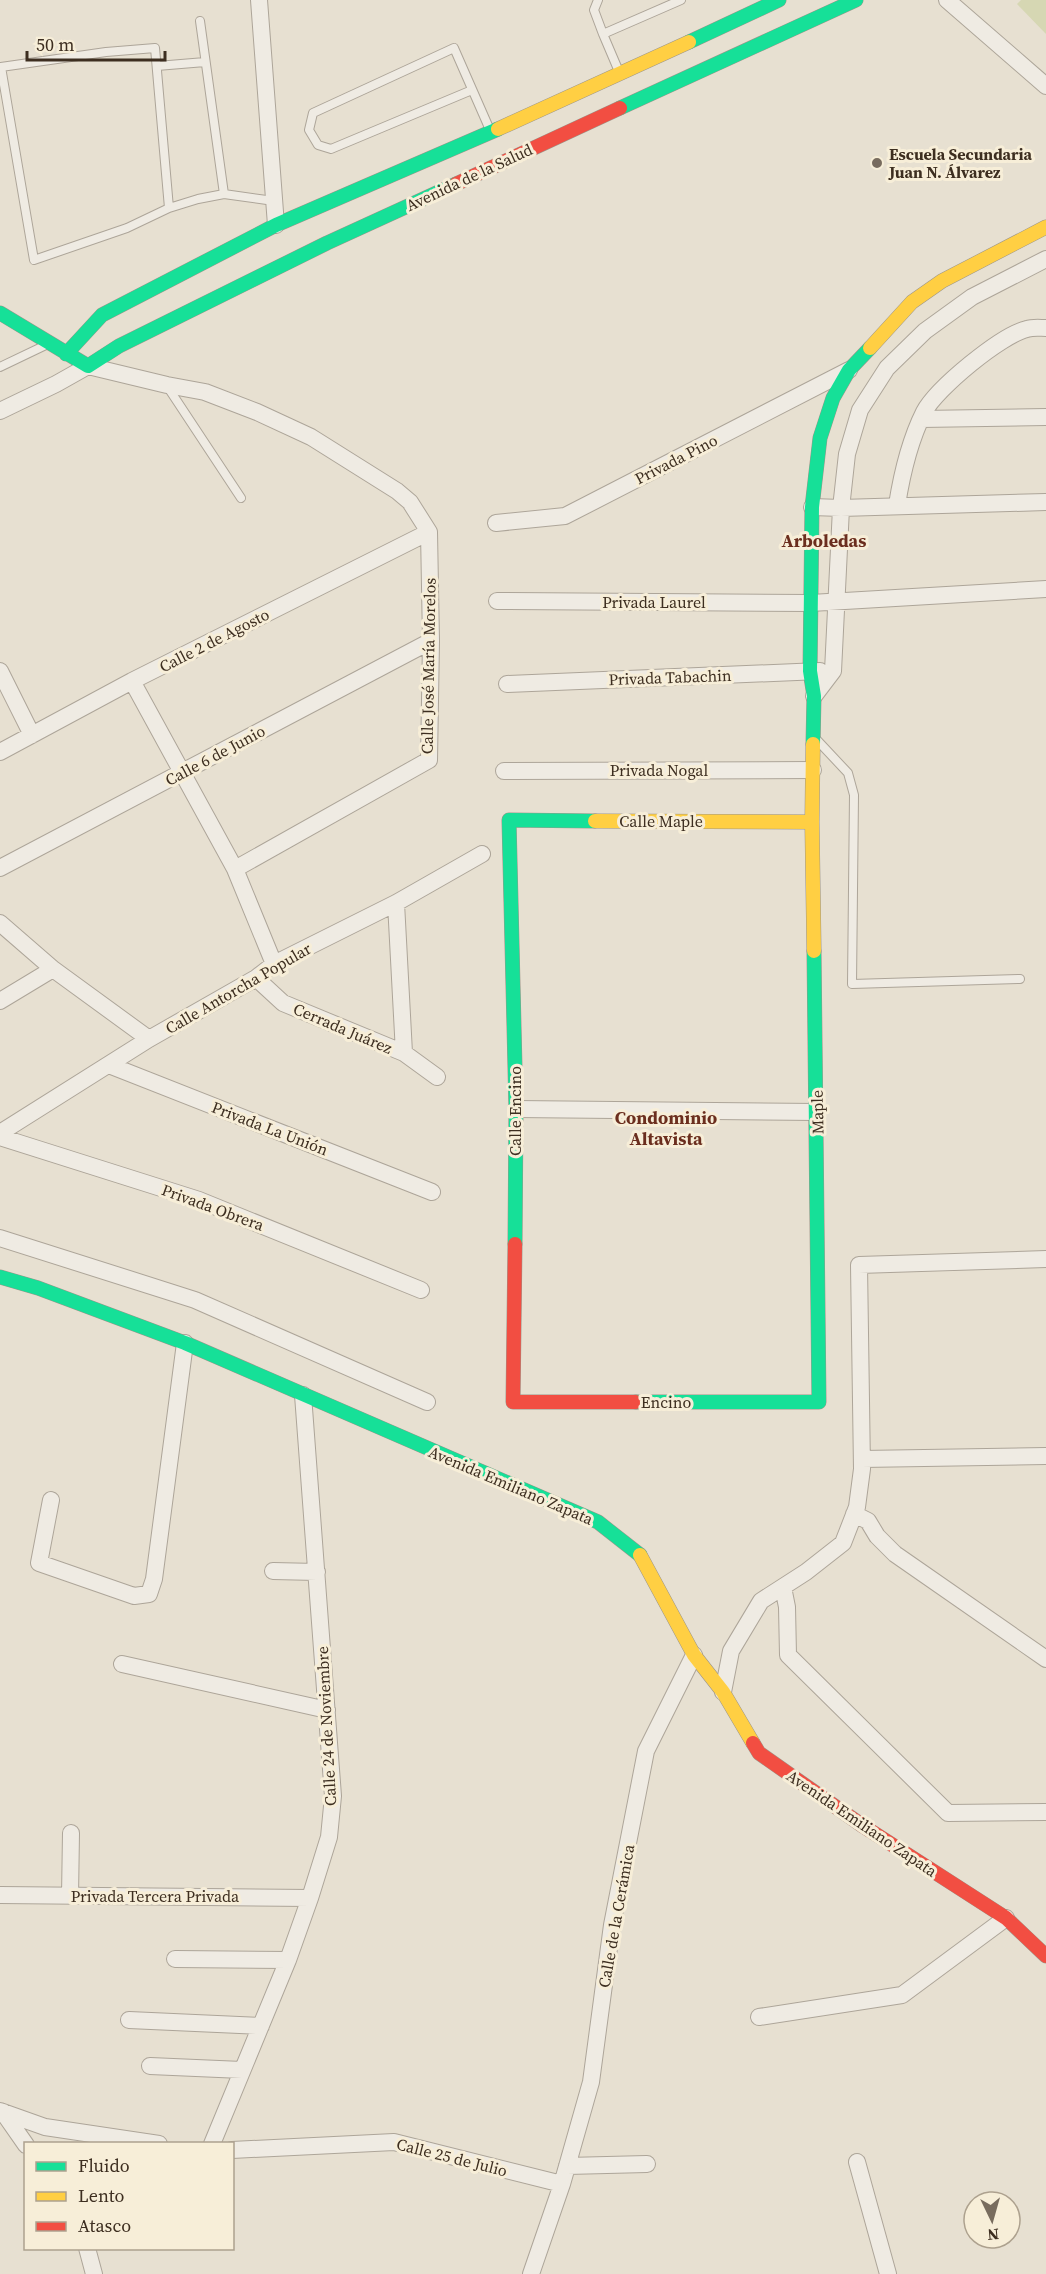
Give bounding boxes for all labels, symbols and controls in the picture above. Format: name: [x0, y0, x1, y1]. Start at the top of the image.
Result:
scale bar: [27, 24, 165, 62]
text: 50 m: [36, 32, 74, 57]
street label: Avenida de la Salud: [402, 138, 536, 216]
place label: Escuela Secundaria Juan N. Álvarez: [888, 143, 1033, 183]
marker: Escuela Secundaria Juan N. Álvarez: [870, 156, 884, 170]
street label: Privada Pino: [631, 429, 721, 489]
district label: Arboledas: [782, 528, 866, 553]
street label: Calle José María Morelos: [415, 578, 441, 754]
street label: Privada Laurel: [602, 591, 706, 613]
street label: Calle 2 de Agosto: [155, 603, 273, 677]
street label: Privada Tabachin: [608, 664, 732, 690]
street label: Calle 6 de Junio: [161, 719, 269, 791]
street label: Privada Nogal: [610, 759, 709, 781]
street label: Calle Maple: [619, 810, 703, 832]
street label: Calle Antorcha Popular: [161, 937, 315, 1039]
street label: Cerrada Juárez: [290, 997, 396, 1059]
street label: Calle Encino: [504, 1066, 526, 1156]
street label: Maple: [806, 1090, 828, 1134]
street label: Privada La Unión: [209, 1096, 332, 1160]
district label: Condominio Altavista: [615, 1105, 717, 1151]
street label: Privada Obrera: [159, 1178, 268, 1236]
street label: Encino: [641, 1391, 691, 1413]
street label: Avenida Emiliano Zapata: [425, 1440, 598, 1530]
street label: Calle 24 de Noviembre: [311, 1645, 341, 1807]
street label: Avenida Emiliano Zapata: [783, 1764, 942, 1882]
street label: Calle de la Cerámica: [593, 1842, 640, 1989]
street label: Privada Tercera Privada: [71, 1885, 240, 1907]
street label: Calle 25 de Julio: [394, 2133, 510, 2181]
legend: [24, 2142, 234, 2250]
text: Fluido: [78, 2153, 130, 2178]
text: Lento: [78, 2183, 125, 2208]
north arrow: [962, 2190, 1022, 2250]
text: Atasco: [78, 2213, 131, 2238]
text: N: [986, 2223, 1000, 2246]

